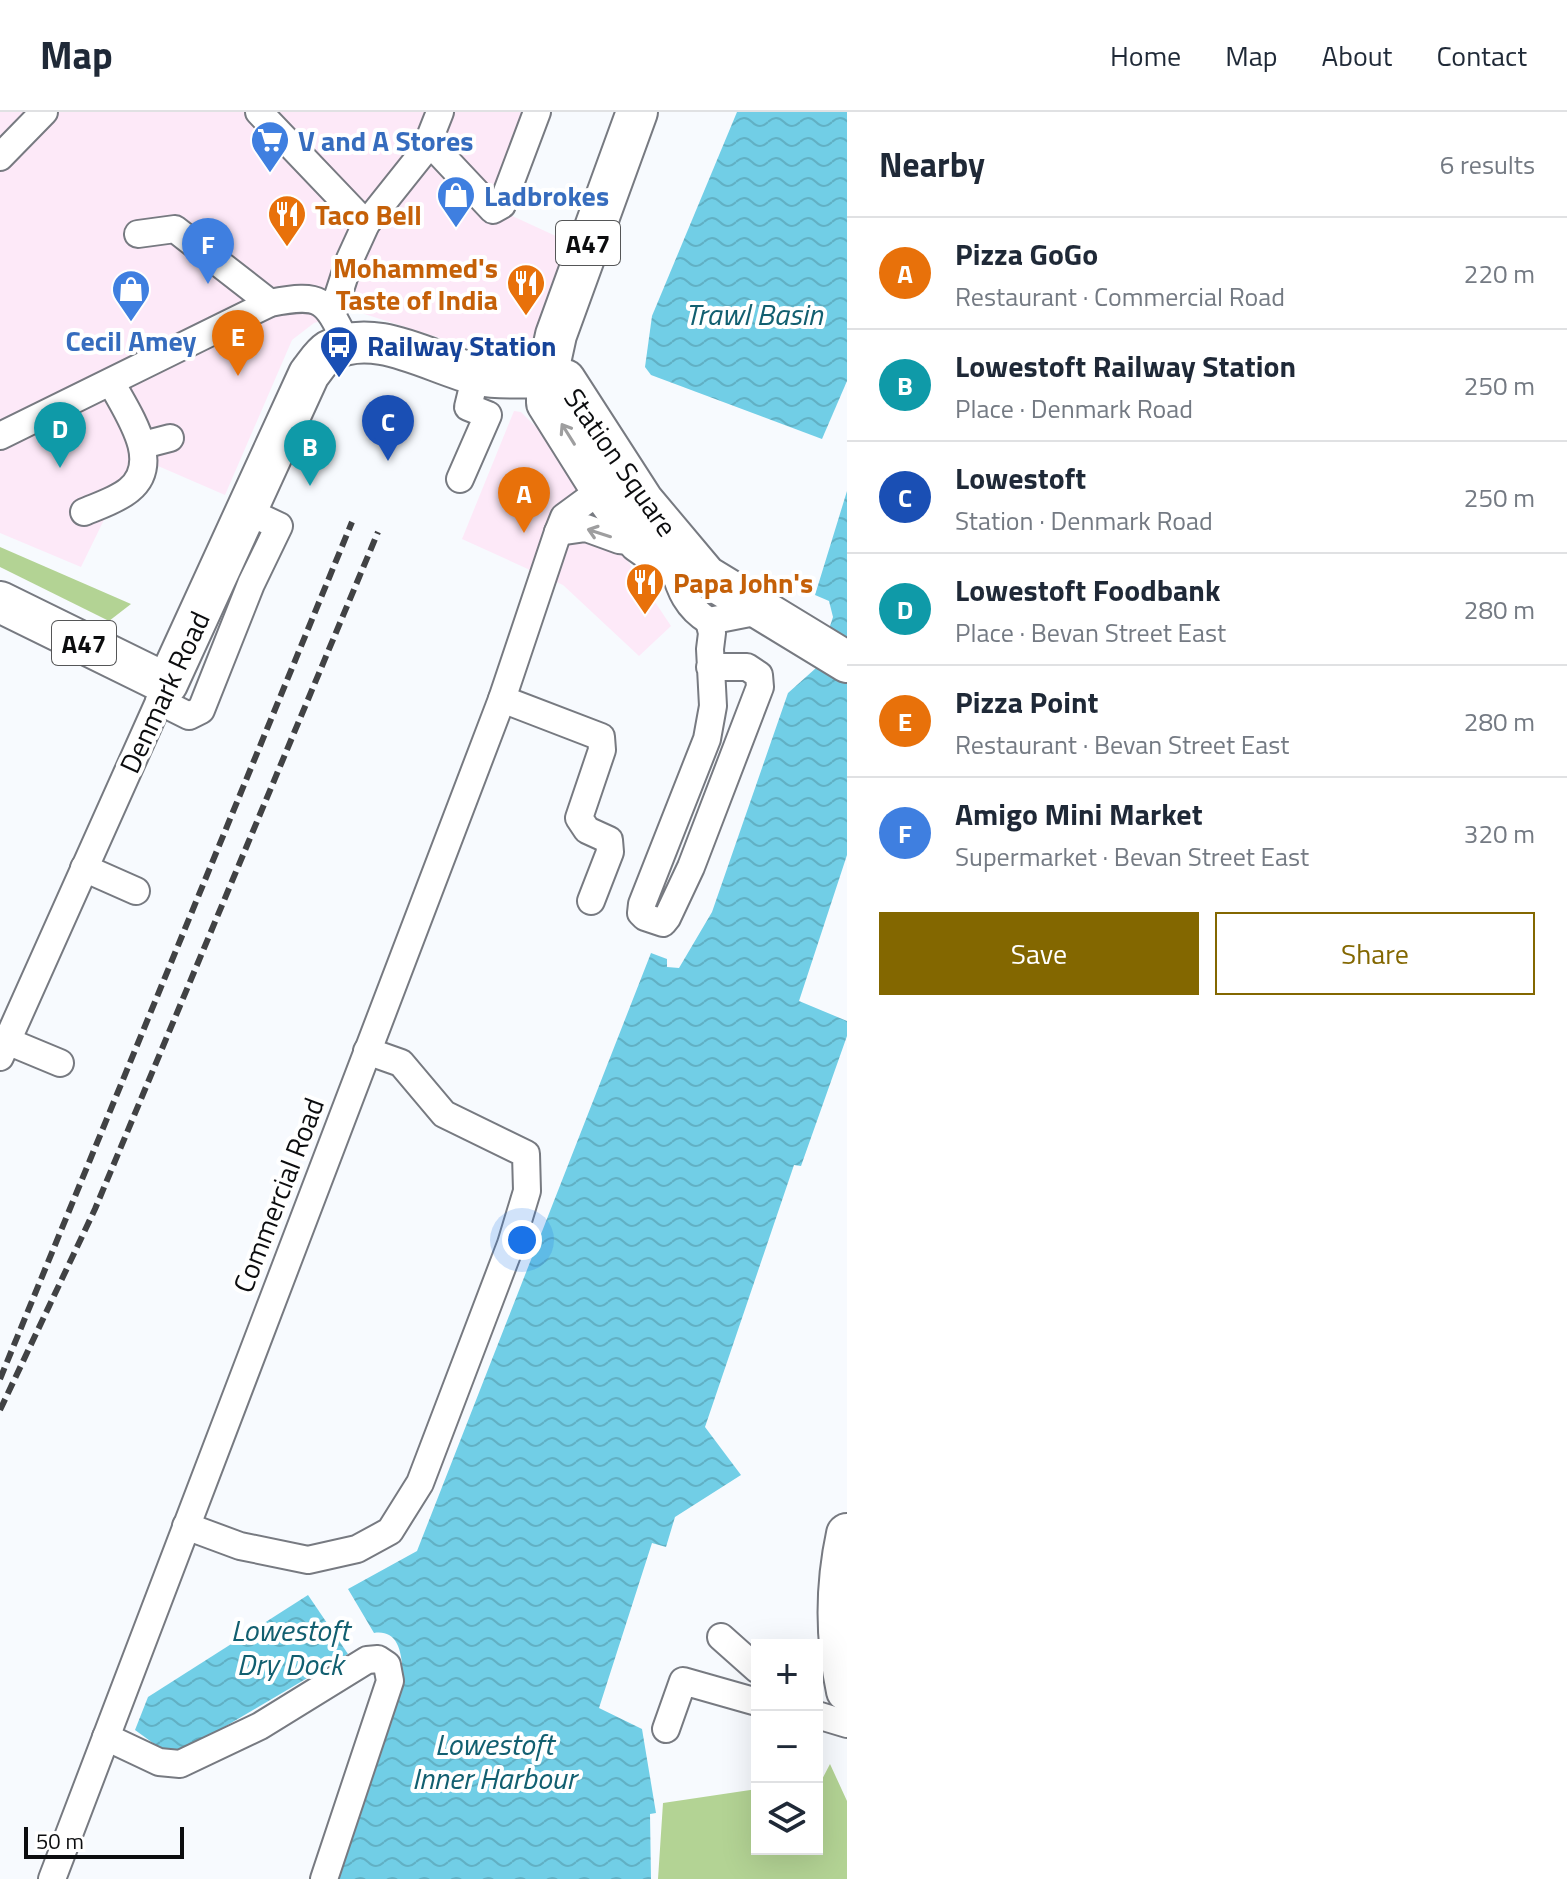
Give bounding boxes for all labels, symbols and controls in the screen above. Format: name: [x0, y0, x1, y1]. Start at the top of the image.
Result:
text: Map: [40, 26, 113, 84]
text: Home: [1110, 34, 1181, 77]
text: Map: [1225, 34, 1278, 77]
text: About: [1322, 34, 1392, 77]
text: Contact: [1436, 34, 1527, 77]
supermarket icon: V and A Stores: [249, 119, 291, 174]
place label: V and A Stores: [298, 119, 473, 162]
text: Nearby: [879, 138, 985, 190]
text: 6 results: [1440, 145, 1535, 184]
shop icon: Ladbrokes: [435, 174, 477, 229]
place label: Ladbrokes: [484, 174, 609, 217]
restaurant icon: Taco Bell: [266, 193, 308, 248]
place label: Taco Bell: [315, 193, 422, 236]
pin: F: [182, 218, 234, 284]
road number: A47: [556, 221, 620, 265]
text: Pizza GoGo: [955, 231, 1098, 277]
place label: Mohammed's Taste of India: [333, 246, 498, 321]
text: A: [897, 254, 913, 293]
text: 220 m: [1464, 254, 1535, 293]
restaurant icon: Mohammed's Taste of India: [505, 262, 547, 317]
shop icon: Cecil Amey: [110, 268, 152, 323]
text: Restaurant · Commercial Road: [955, 277, 1285, 316]
water label: Trawl Basin: [685, 291, 824, 337]
pin: E: [212, 310, 264, 376]
place label: Cecil Amey: [65, 319, 197, 362]
bus stop icon: Railway Station: [318, 324, 360, 379]
place label: Railway Station: [367, 324, 557, 367]
text: Lowestoft Railway Station: [955, 343, 1296, 389]
text: B: [897, 366, 913, 405]
text: 250 m: [1464, 366, 1535, 405]
street label: Station Square: [554, 379, 688, 545]
text: Place · Denmark Road: [955, 389, 1193, 428]
pin: C: [362, 395, 414, 461]
pin: D: [34, 402, 86, 468]
pin: B: [284, 420, 336, 486]
one-way arrow: [559, 423, 575, 446]
text: Lowestoft: [955, 455, 1086, 501]
pin: A: [498, 467, 550, 533]
text: C: [898, 478, 912, 517]
text: 250 m: [1464, 478, 1535, 517]
text: Station · Denmark Road: [955, 501, 1213, 540]
one-way arrow: [586, 524, 611, 539]
restaurant icon: Papa John's: [624, 561, 666, 616]
place label: Papa John's: [673, 561, 813, 604]
text: Lowestoft Foodbank: [955, 567, 1220, 613]
text: D: [897, 590, 913, 629]
text: 280 m: [1464, 590, 1535, 629]
street label: Denmark Road: [108, 604, 220, 780]
text: Place · Bevan Street East: [955, 613, 1226, 652]
road number: A47: [52, 621, 116, 665]
text: Pizza Point: [955, 679, 1098, 725]
text: E: [898, 702, 912, 741]
text: 280 m: [1464, 702, 1535, 741]
text: Restaurant · Bevan Street East: [955, 725, 1289, 764]
text: Amigo Mini Market: [955, 791, 1203, 837]
text: F: [898, 814, 912, 853]
text: 320 m: [1464, 814, 1535, 853]
text: Supermarket · Bevan Street East: [955, 837, 1309, 876]
button: Save: [879, 912, 1199, 995]
button: Share: [1215, 912, 1535, 995]
street label: Commercial Road: [221, 1091, 335, 1299]
your location: [502, 1220, 542, 1260]
water label: Lowestoft Dry Dock: [231, 1607, 353, 1687]
map controls: [751, 1639, 823, 1855]
button: +: [751, 1639, 823, 1711]
button: −: [751, 1711, 823, 1783]
water label: Lowestoft Inner Harbour: [412, 1721, 580, 1801]
button: layers: [751, 1783, 823, 1855]
scale bar: [24, 1823, 184, 1859]
text: 50 m: [36, 1824, 84, 1858]

